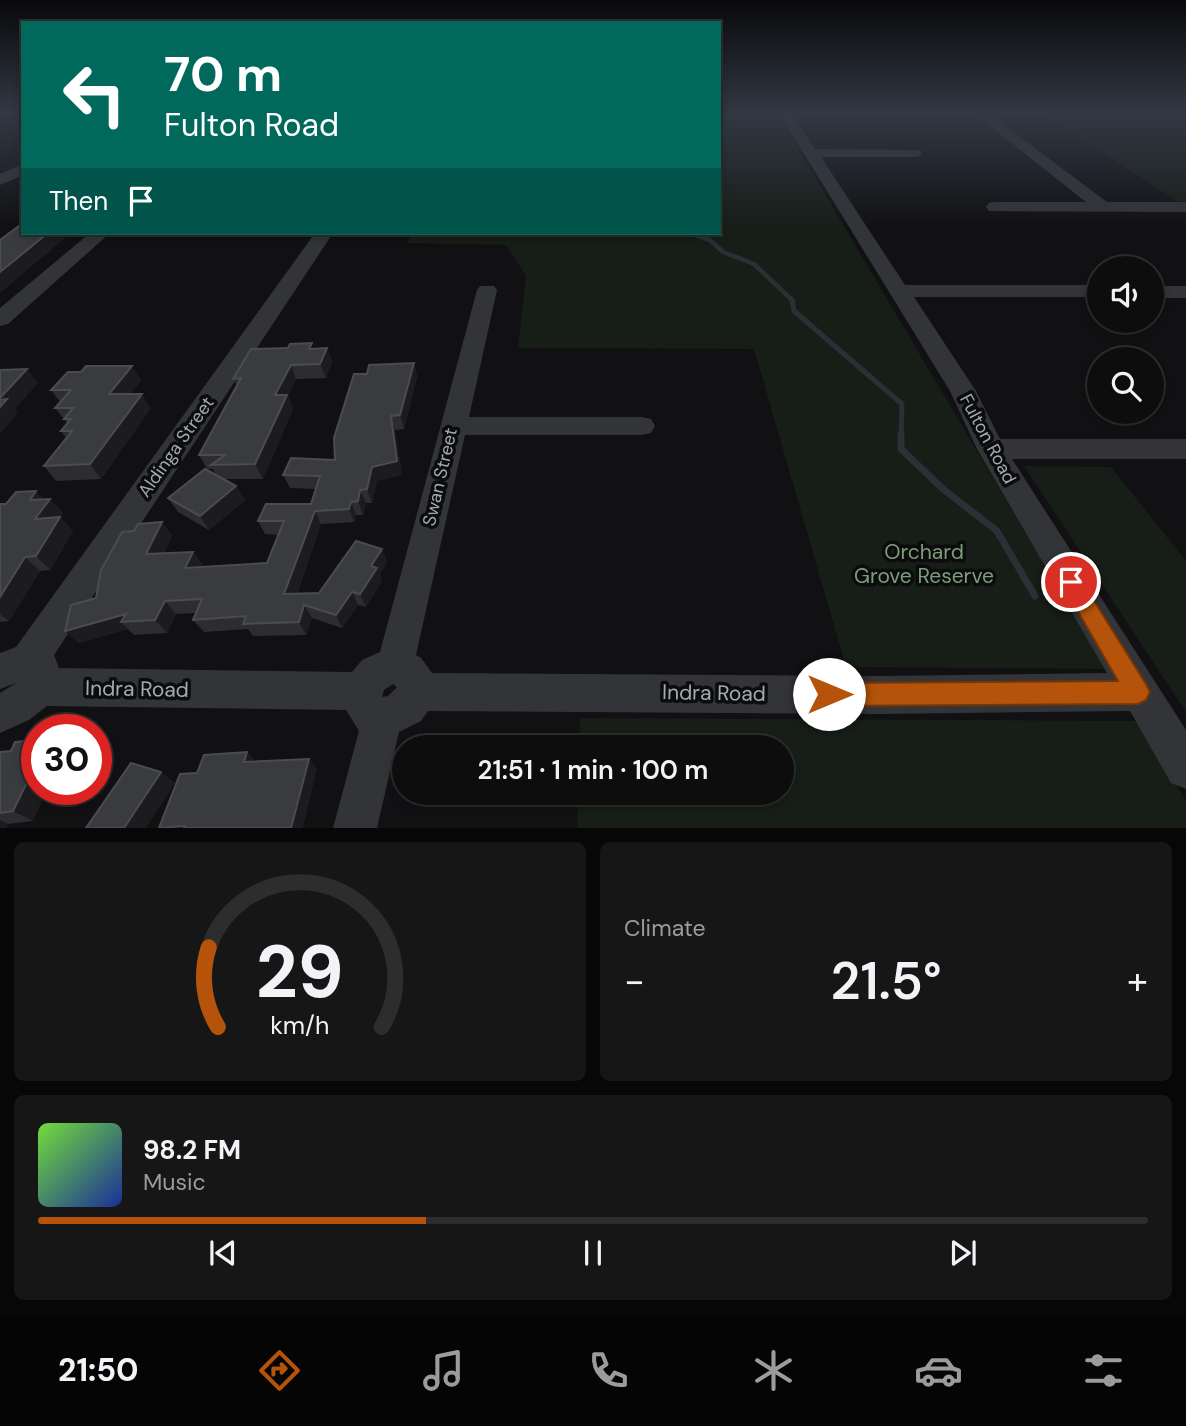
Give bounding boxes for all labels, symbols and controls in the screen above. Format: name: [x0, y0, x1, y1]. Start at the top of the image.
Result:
text: 70 m: [164, 42, 282, 106]
icon: left: [49, 49, 140, 140]
text: Fulton Road: [164, 104, 339, 146]
icon: arrive: [122, 182, 160, 220]
text: Then: [49, 184, 108, 218]
map controls: [1087, 256, 1164, 424]
button: sound: [1087, 256, 1164, 333]
button: search: [1087, 347, 1164, 424]
street label: Fulton Road: [954, 390, 1022, 488]
street label: Aldinga Street: [132, 392, 220, 502]
street label: Swan Street: [417, 426, 463, 528]
park label: Orchard Grove Reserve: [854, 538, 994, 590]
pin: [1041, 552, 1101, 612]
icon: arrive: [1052, 563, 1090, 601]
position arrow: [792, 657, 866, 731]
street label: Indra Road: [85, 674, 189, 704]
street label: Indra Road: [662, 678, 766, 708]
speed limit sign: 30: [21, 714, 112, 805]
text: 21:51 · 1 min · 100 m: [478, 753, 708, 787]
text: Climate: [624, 913, 706, 943]
text: 29: [256, 926, 344, 1021]
text: 21.5°: [830, 947, 942, 1015]
text: −: [624, 956, 645, 1006]
text: +: [1127, 956, 1148, 1006]
text: km/h: [270, 1009, 330, 1042]
text: 98.2 FM: [143, 1133, 241, 1167]
text: Music: [143, 1167, 206, 1197]
icon: previous: [204, 1234, 242, 1272]
icon: pause: [574, 1234, 612, 1272]
icon: next: [944, 1234, 982, 1272]
icon: directions: [255, 1346, 304, 1395]
icon: music: [419, 1346, 468, 1395]
icon: phone: [584, 1346, 633, 1395]
icon: climate: [749, 1346, 798, 1395]
icon: car: [914, 1346, 963, 1395]
icon: filters: [1079, 1346, 1128, 1395]
text: 21:50: [58, 1349, 139, 1391]

